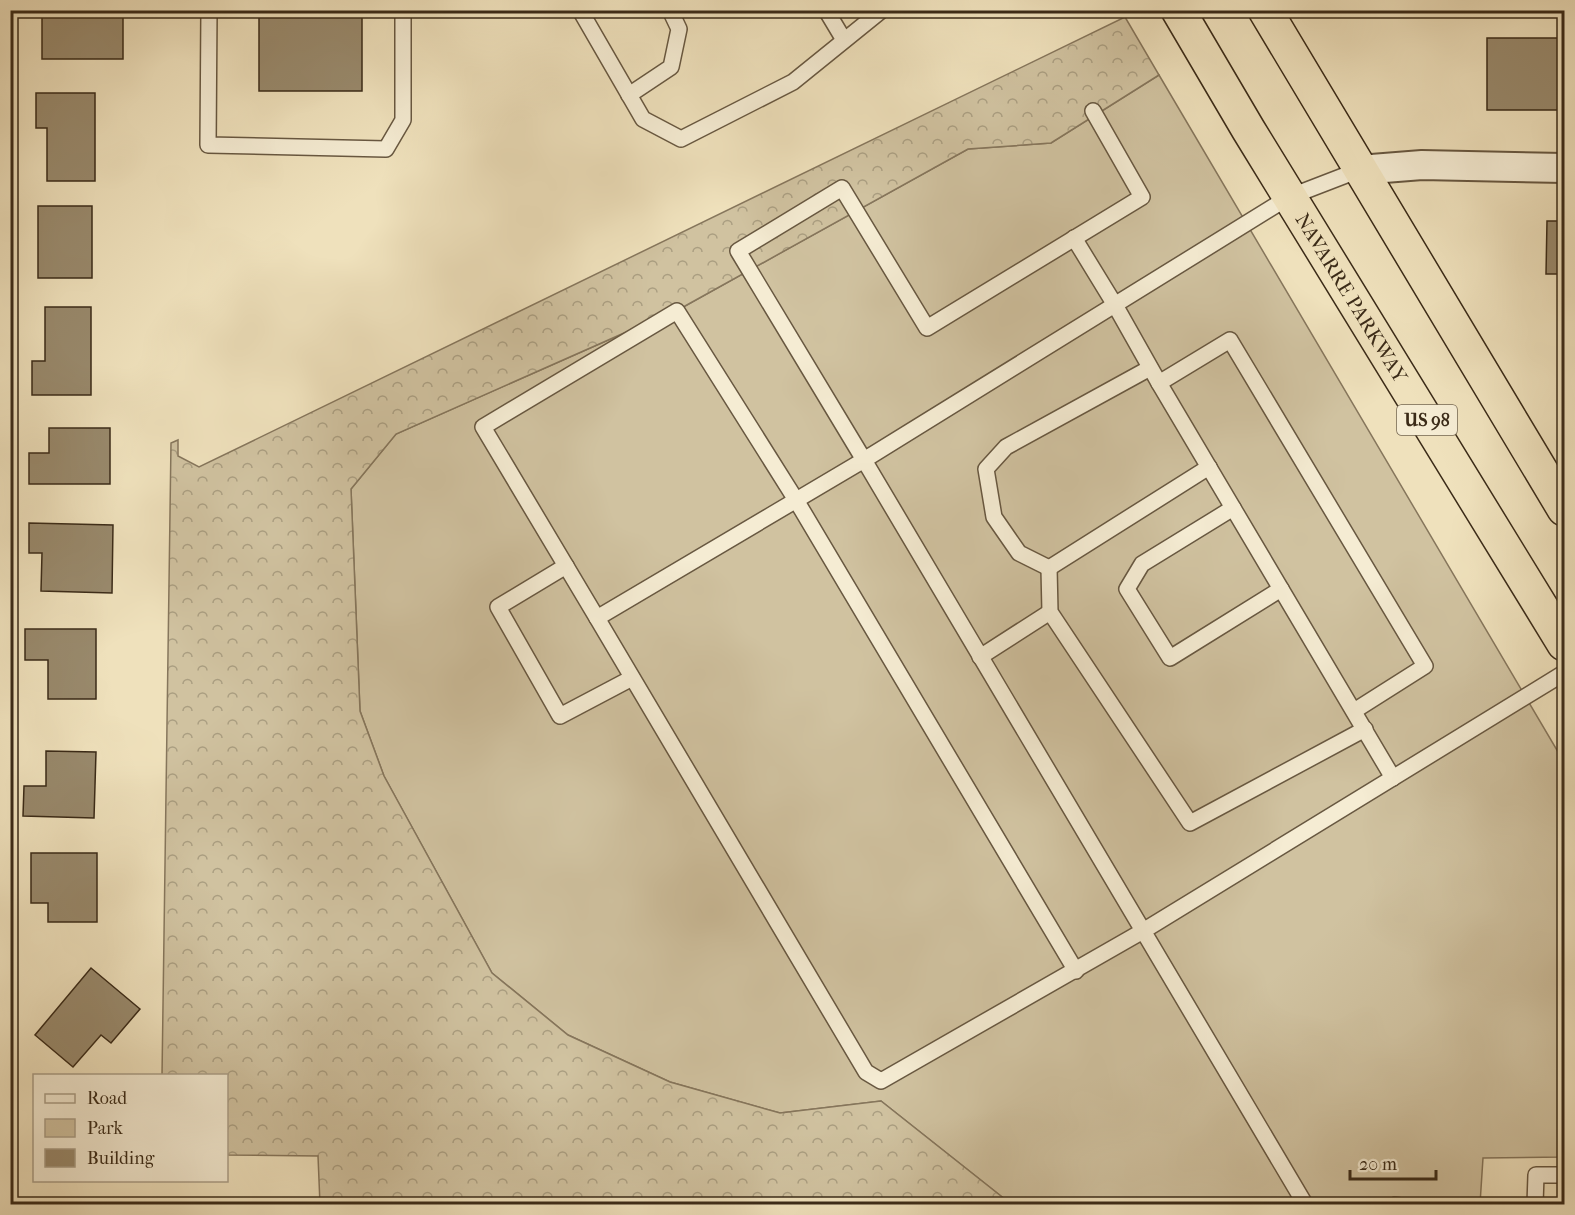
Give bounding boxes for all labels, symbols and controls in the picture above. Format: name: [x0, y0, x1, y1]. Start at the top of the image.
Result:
street label: NAVARRE PARKWAY: [1291, 209, 1413, 388]
road number: US 98: [1397, 405, 1457, 435]
legend: [33, 1074, 228, 1182]
text: Road: [87, 1088, 127, 1109]
text: Park: [87, 1118, 124, 1139]
scale bar: [1350, 1143, 1436, 1181]
text: Building: [87, 1148, 155, 1169]
text: 20 m: [1359, 1154, 1397, 1175]

